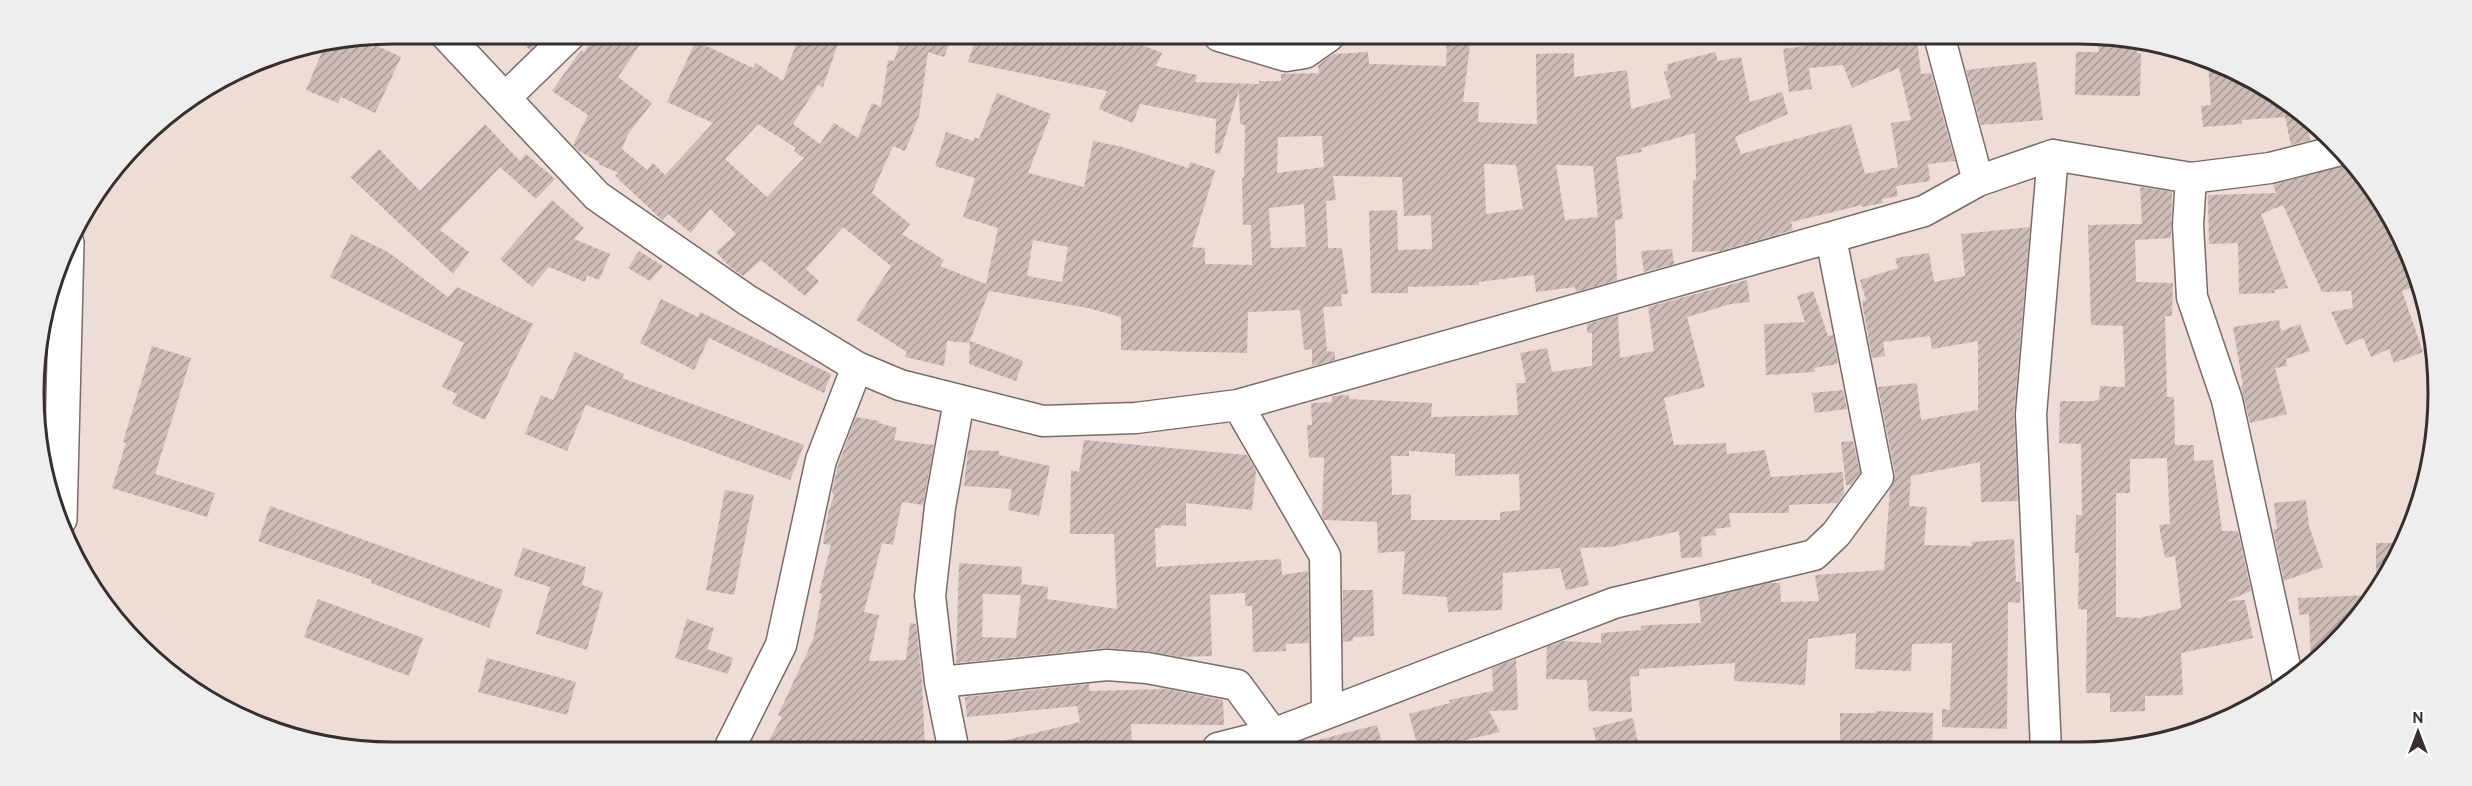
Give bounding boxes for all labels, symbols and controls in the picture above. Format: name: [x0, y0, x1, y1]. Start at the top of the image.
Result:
north arrow: [2388, 702, 2448, 762]
text: N: [2412, 708, 2424, 727]

